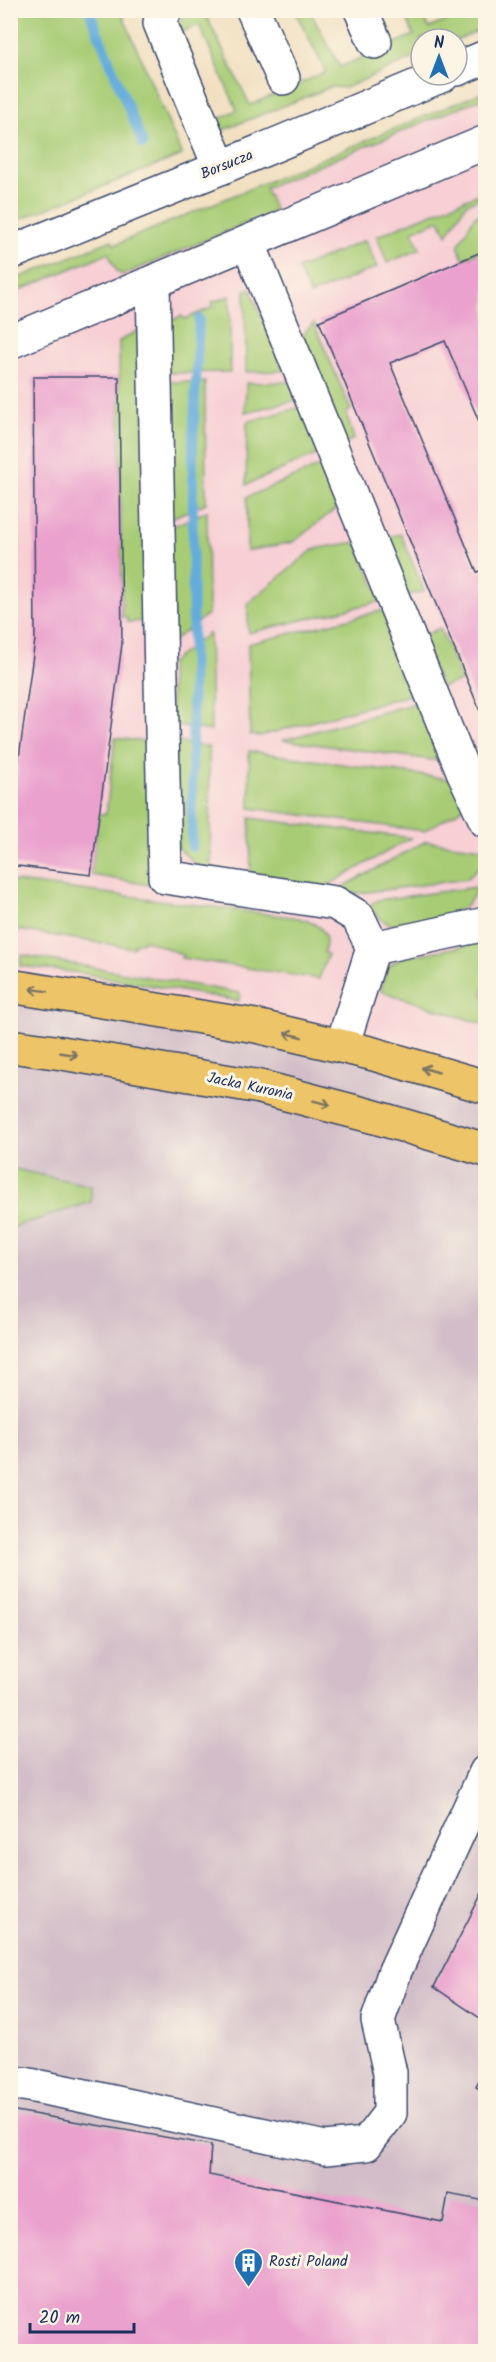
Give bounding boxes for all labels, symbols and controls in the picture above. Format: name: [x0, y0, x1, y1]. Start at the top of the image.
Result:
north arrow: [409, 27, 469, 87]
text: N: [434, 31, 444, 56]
street label: Borsucza: [197, 144, 257, 186]
one-way arrow: [30, 984, 50, 995]
one-way arrow: [284, 1028, 303, 1040]
one-way arrow: [58, 1049, 78, 1060]
one-way arrow: [420, 1064, 439, 1075]
street label: Jacka Kuronia: [205, 1066, 295, 1108]
one-way arrow: [312, 1097, 331, 1109]
building icon: Rosti Poland: [232, 2246, 264, 2288]
place label: Rosti Poland: [269, 2250, 348, 2274]
scale bar: [30, 2296, 134, 2334]
text: 20 m: [39, 2304, 80, 2333]

